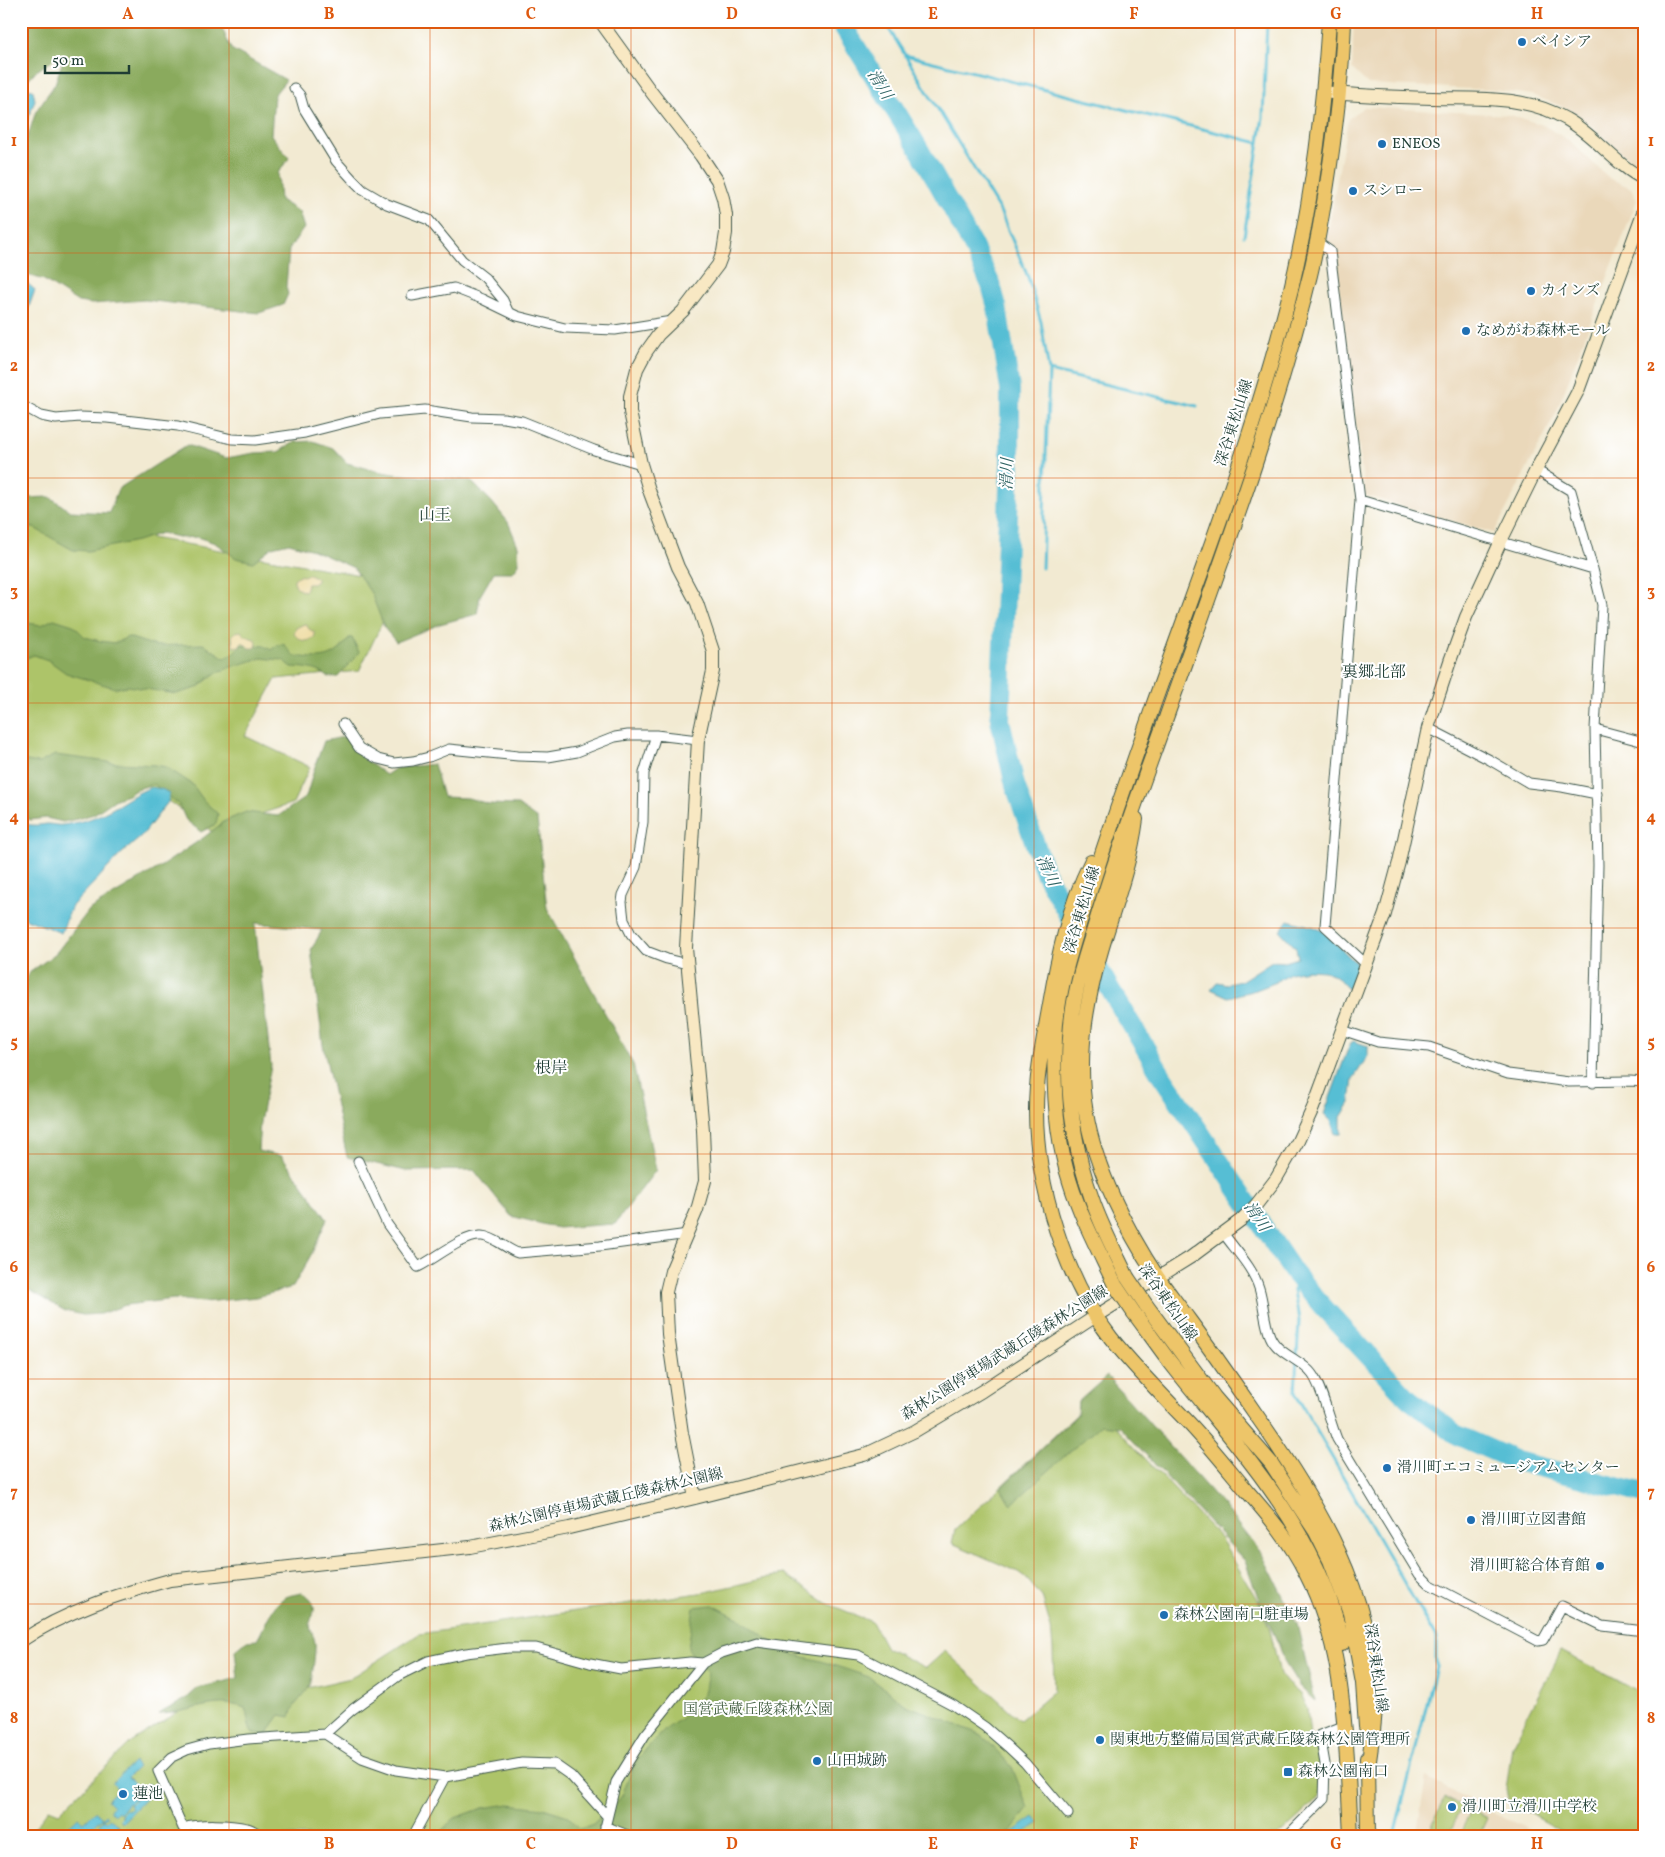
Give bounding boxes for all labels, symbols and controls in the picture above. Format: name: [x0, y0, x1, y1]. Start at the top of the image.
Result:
text: A: [122, 4, 134, 26]
text: B: [324, 4, 335, 26]
text: C: [526, 4, 536, 26]
text: D: [726, 4, 738, 26]
text: E: [928, 4, 938, 26]
text: F: [1129, 4, 1139, 26]
text: G: [1330, 4, 1342, 26]
text: H: [1531, 4, 1543, 26]
place label: ベイシア: [1532, 32, 1592, 53]
marker: ベイシア: [1516, 36, 1528, 48]
scale bar: [45, 42, 129, 74]
text: 50 m: [52, 51, 84, 72]
water label: 滑川: [861, 66, 898, 106]
text: 1: [11, 131, 17, 153]
text: 1: [1648, 131, 1654, 153]
place label: ENEOS: [1392, 134, 1440, 155]
marker: ENEOS: [1376, 138, 1388, 150]
place label: スシロー: [1363, 181, 1423, 202]
marker: スシロー: [1347, 185, 1359, 197]
place label: カインズ: [1541, 281, 1600, 302]
marker: カインズ: [1525, 285, 1537, 297]
place label: なめがわ森林モール: [1476, 321, 1610, 342]
marker: なめがわ森林モール: [1460, 325, 1472, 337]
text: 2: [10, 356, 18, 378]
text: 2: [1647, 356, 1655, 378]
street label: 深谷東松山線: [1211, 377, 1259, 469]
water label: 滑川: [996, 456, 1020, 490]
district label: 山王: [419, 505, 451, 527]
text: 3: [10, 581, 18, 603]
text: 3: [1647, 581, 1655, 603]
district label: 裏郷北部: [1342, 662, 1406, 684]
text: 4: [9, 807, 19, 829]
text: 4: [1646, 807, 1656, 829]
water label: 滑川: [1030, 852, 1064, 892]
street label: 深谷東松山線: [1060, 864, 1106, 956]
text: 5: [10, 1032, 18, 1054]
text: 5: [1647, 1032, 1655, 1054]
district label: 根岸: [535, 1058, 567, 1080]
water label: 滑川: [1238, 1198, 1275, 1238]
text: 6: [10, 1257, 19, 1279]
text: 6: [1647, 1257, 1656, 1279]
street label: 深谷東松山線: [1133, 1260, 1201, 1346]
street label: 森林公園停車場武蔵丘陵森林公園線: [898, 1282, 1112, 1426]
place label: 滑川町エコミュージアムセンター: [1397, 1458, 1620, 1479]
marker: 滑川町エコミュージアムセンター: [1381, 1462, 1393, 1474]
street label: 森林公園停車場武蔵丘陵森林公園線: [487, 1464, 725, 1538]
text: 7: [10, 1482, 18, 1504]
text: 7: [1647, 1482, 1655, 1504]
place label: 滑川町立図書館: [1481, 1510, 1586, 1531]
marker: 滑川町立図書館: [1465, 1514, 1477, 1526]
place label: 滑川町総合体育館: [1470, 1556, 1590, 1577]
marker: 滑川町総合体育館: [1594, 1560, 1606, 1572]
place label: 森林公園南口駐車場: [1174, 1605, 1309, 1626]
marker: 森林公園南口駐車場: [1158, 1609, 1170, 1621]
street label: 深谷東松山線: [1358, 1622, 1392, 1714]
park label: 国営武蔵丘陵森林公園: [683, 1700, 833, 1721]
text: 8: [10, 1708, 18, 1730]
text: 8: [1647, 1708, 1655, 1730]
place label: 関東地方整備局国営武蔵丘陵森林公園管理所: [1110, 1730, 1410, 1751]
marker: 関東地方整備局国営武蔵丘陵森林公園管理所: [1094, 1734, 1106, 1746]
place label: 山田城跡: [827, 1751, 887, 1772]
marker: 山田城跡: [811, 1755, 823, 1767]
place label: 森林公園南口: [1298, 1762, 1388, 1783]
marker: 森林公園南口: [1282, 1766, 1294, 1778]
place label: 蓮池: [133, 1784, 163, 1805]
marker: 蓮池: [117, 1788, 129, 1800]
place label: 滑川町立滑川中学校: [1462, 1797, 1597, 1818]
marker: 滑川町立滑川中学校: [1446, 1801, 1458, 1813]
text: A: [122, 1834, 134, 1856]
text: B: [324, 1834, 335, 1856]
text: C: [526, 1834, 536, 1856]
text: D: [726, 1834, 738, 1856]
text: E: [928, 1834, 938, 1856]
text: F: [1129, 1834, 1139, 1856]
text: G: [1330, 1834, 1342, 1856]
text: H: [1531, 1834, 1543, 1856]

